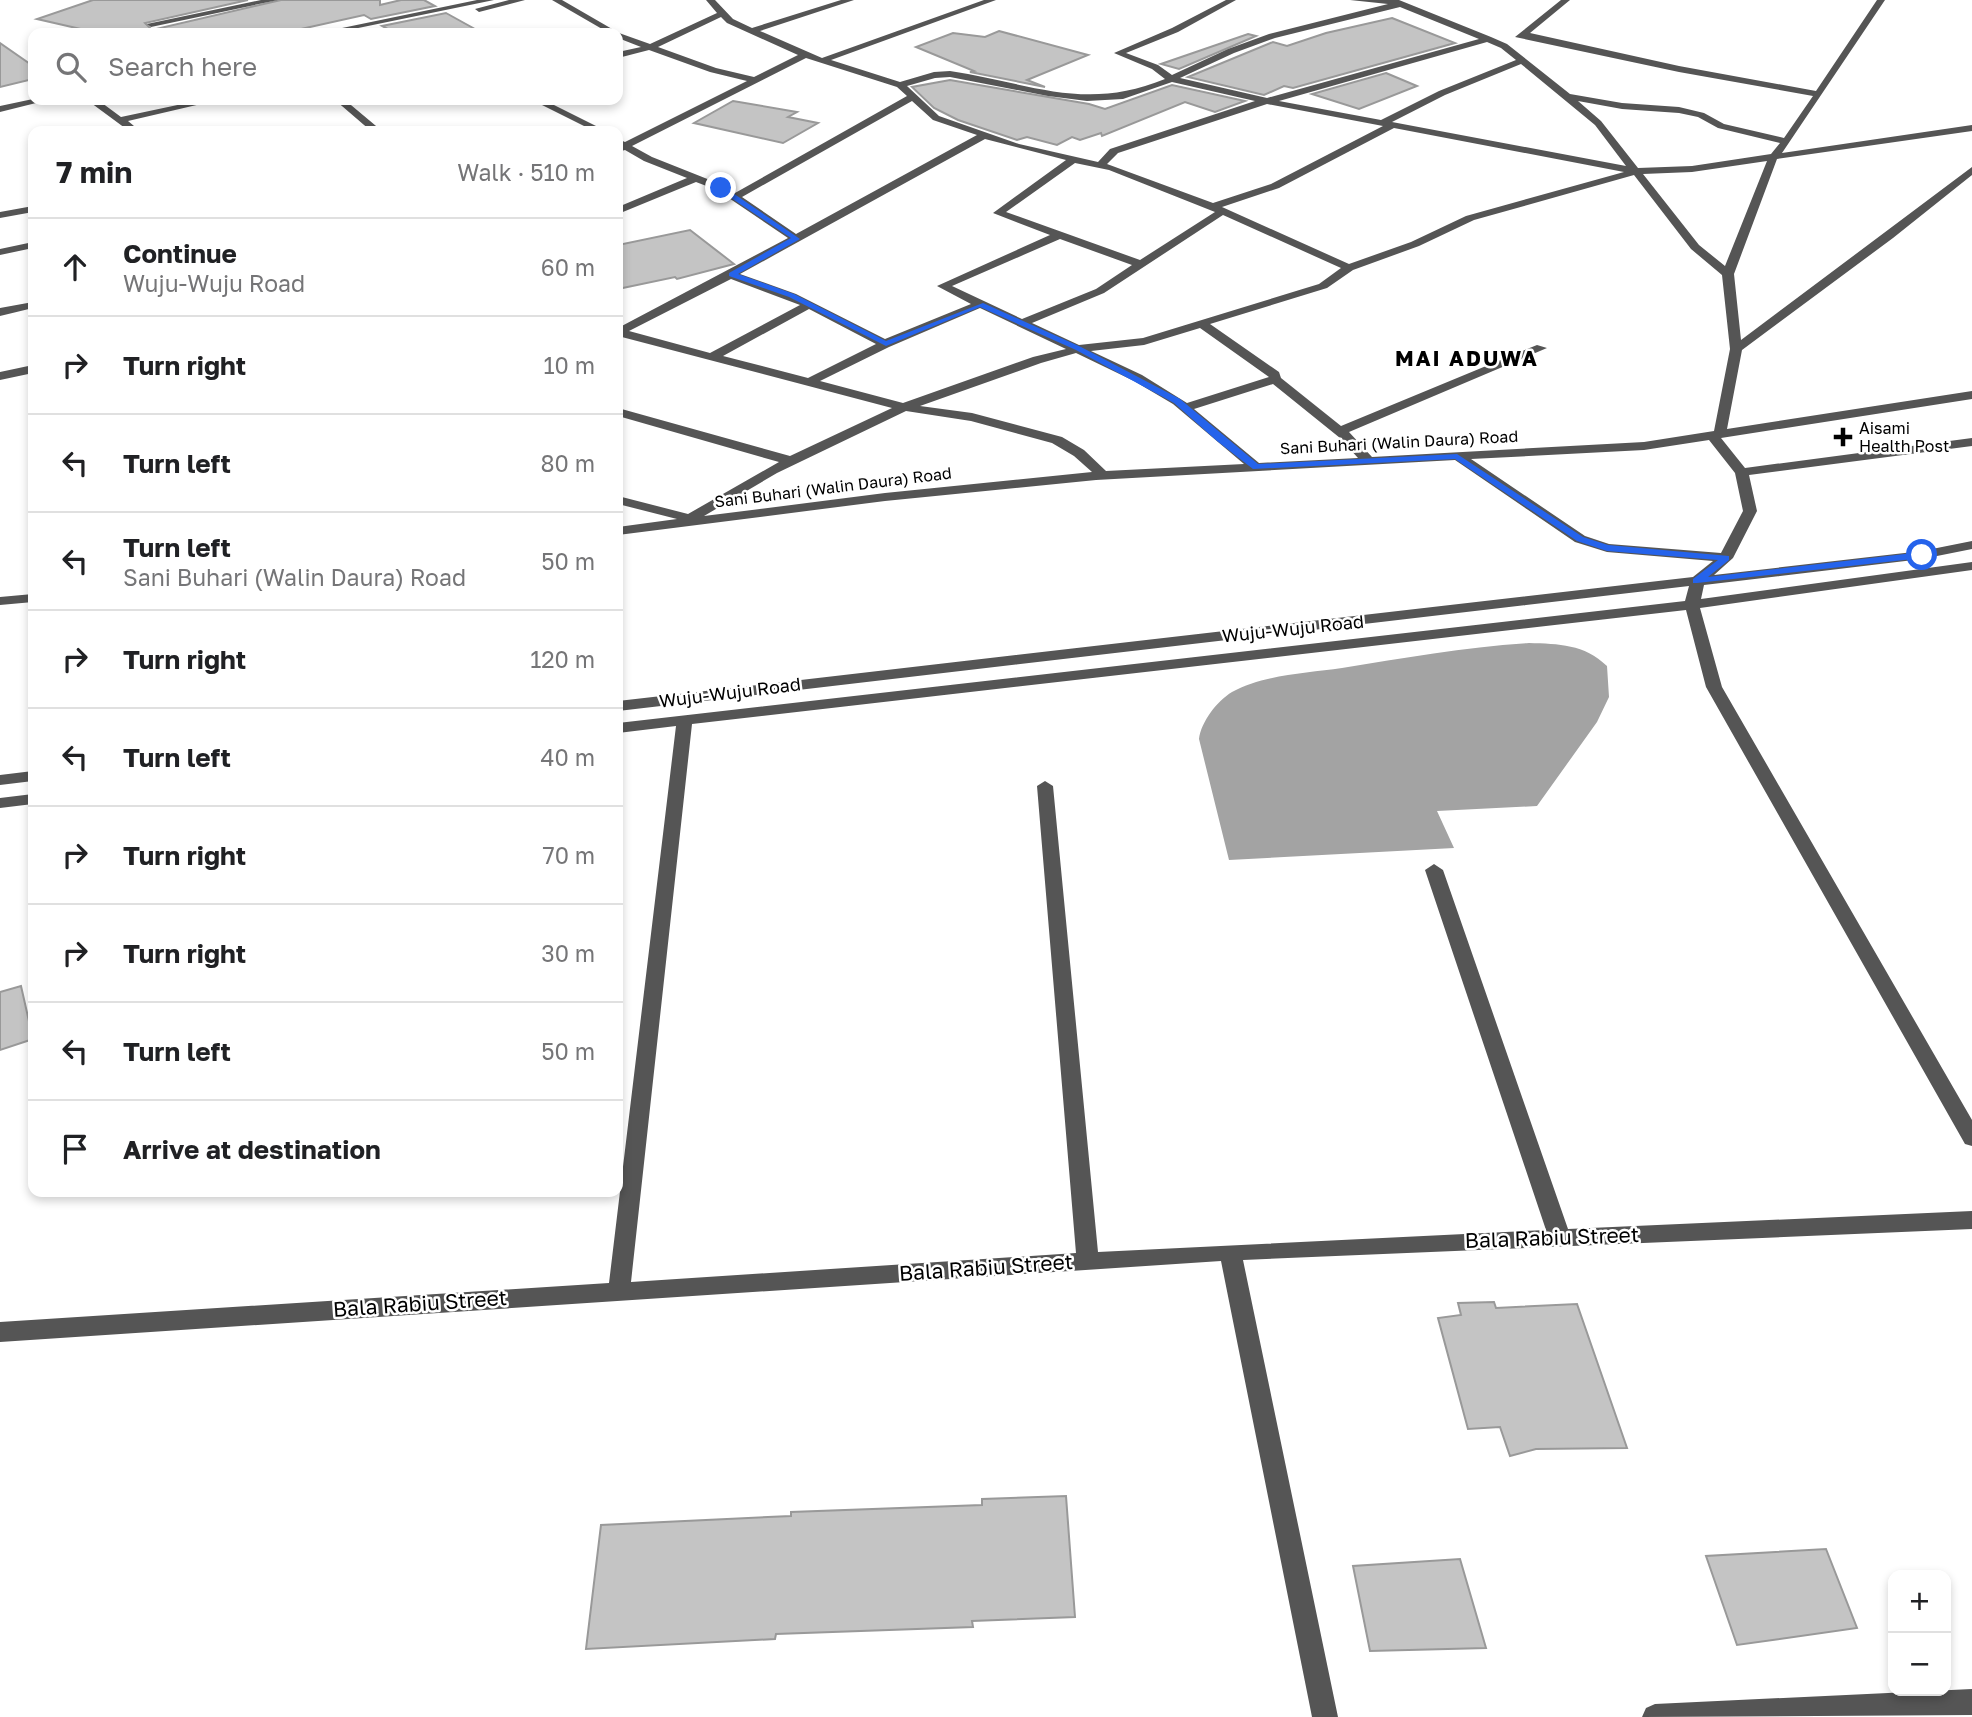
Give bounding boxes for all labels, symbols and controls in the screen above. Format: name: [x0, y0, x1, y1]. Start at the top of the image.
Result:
search box: [28, 28, 623, 105]
icon: search: [52, 48, 90, 86]
text: Search here: [108, 51, 257, 82]
text: 7 min: [56, 154, 132, 190]
text: Walk · 510 m: [457, 158, 595, 186]
route end: [705, 172, 736, 203]
text: Continue: [123, 238, 237, 269]
icon: ahead: [56, 248, 94, 286]
text: 60 m: [541, 253, 595, 281]
text: Wuju-Wuju Road: [123, 269, 305, 297]
district label: MAI ADUWA: [1395, 345, 1539, 371]
icon: right: [56, 346, 94, 384]
text: Turn right: [123, 350, 246, 381]
text: 10 m: [543, 351, 595, 379]
place label: Aisami Health Post: [1859, 418, 1949, 456]
street label: Sani Buhari (Walin Daura) Road: [1279, 426, 1519, 458]
marker: Aisami Health Post: [1833, 427, 1853, 447]
icon: left: [56, 444, 94, 482]
text: Turn left: [123, 448, 231, 479]
text: 80 m: [541, 449, 595, 477]
street label: Sani Buhari (Walin Daura) Road: [713, 463, 953, 511]
text: Turn left: [123, 532, 231, 563]
route start: [1906, 539, 1937, 570]
icon: left: [56, 542, 94, 580]
text: 50 m: [541, 547, 595, 575]
text: Sani Buhari (Walin Daura) Road: [123, 563, 466, 591]
street label: Wuju-Wuju Road: [1221, 610, 1365, 646]
icon: right: [56, 640, 94, 678]
text: Turn right: [123, 644, 246, 675]
text: 120 m: [530, 645, 595, 673]
street label: Wuju-Wuju Road: [658, 672, 802, 712]
icon: left: [56, 738, 94, 776]
text: Turn left: [123, 742, 231, 773]
text: 40 m: [541, 743, 595, 771]
icon: right: [56, 836, 94, 874]
text: Turn right: [123, 840, 246, 871]
text: 70 m: [542, 841, 595, 869]
icon: right: [56, 934, 94, 972]
text: Turn right: [123, 938, 246, 969]
text: 30 m: [541, 939, 595, 967]
icon: left: [56, 1032, 94, 1070]
text: Turn left: [123, 1036, 231, 1067]
text: 50 m: [541, 1037, 595, 1065]
icon: arrive: [56, 1130, 94, 1168]
text: Arrive at destination: [123, 1134, 381, 1165]
street label: Bala Rabiu Street: [1464, 1221, 1640, 1253]
street label: Bala Rabiu Street: [898, 1248, 1074, 1286]
street label: Bala Rabiu Street: [332, 1284, 508, 1322]
map controls: [1888, 1570, 1951, 1696]
button: +: [1888, 1570, 1951, 1633]
button: −: [1888, 1633, 1951, 1696]

